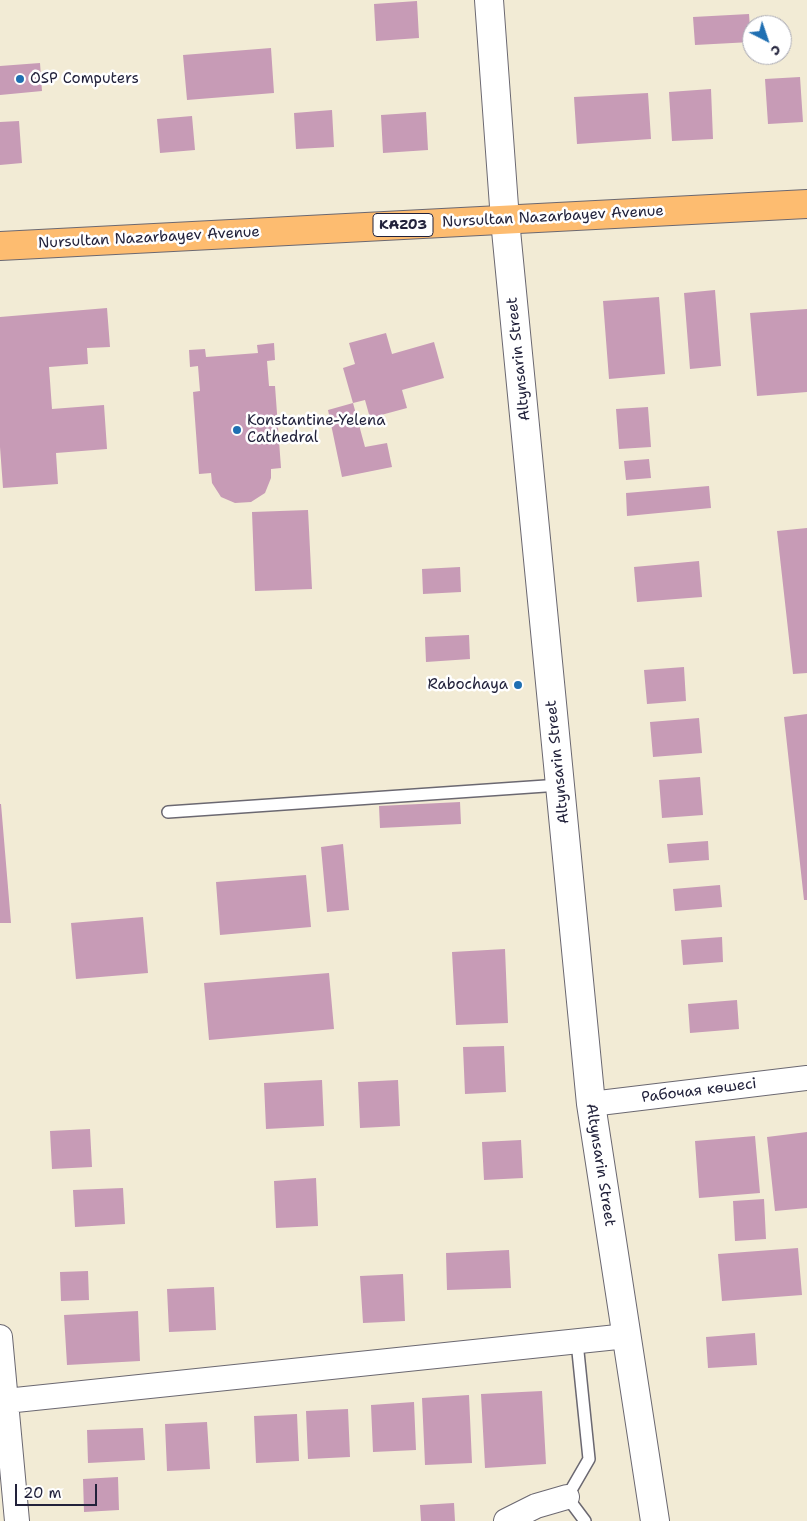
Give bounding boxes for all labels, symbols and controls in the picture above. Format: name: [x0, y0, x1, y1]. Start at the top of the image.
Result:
north arrow: [742, 15, 792, 65]
text: С: [767, 41, 785, 60]
place label: OSP Computers: [30, 70, 139, 88]
marker: OSP Computers: [14, 73, 26, 85]
street label: Nursultan Nazarbayev Avenue: [442, 202, 664, 232]
road number: KАZ03: [373, 214, 433, 236]
street label: Nursultan Nazarbayev Avenue: [38, 223, 260, 253]
street label: Altynsarin Street: [504, 296, 534, 422]
place label: Konstantine-Yelena Cathedral: [247, 412, 386, 447]
marker: Konstantine-Yelena Cathedral: [231, 424, 243, 436]
place label: Rabochaya: [427, 676, 508, 694]
marker: Rabochaya: [512, 679, 524, 691]
street label: Altynsarin Street: [543, 699, 573, 825]
street label: Рабочая көшесі: [640, 1075, 758, 1107]
street label: Altynsarin Street: [581, 1102, 619, 1228]
scale bar: [18, 1474, 100, 1506]
text: 20 m: [23, 1483, 62, 1503]

